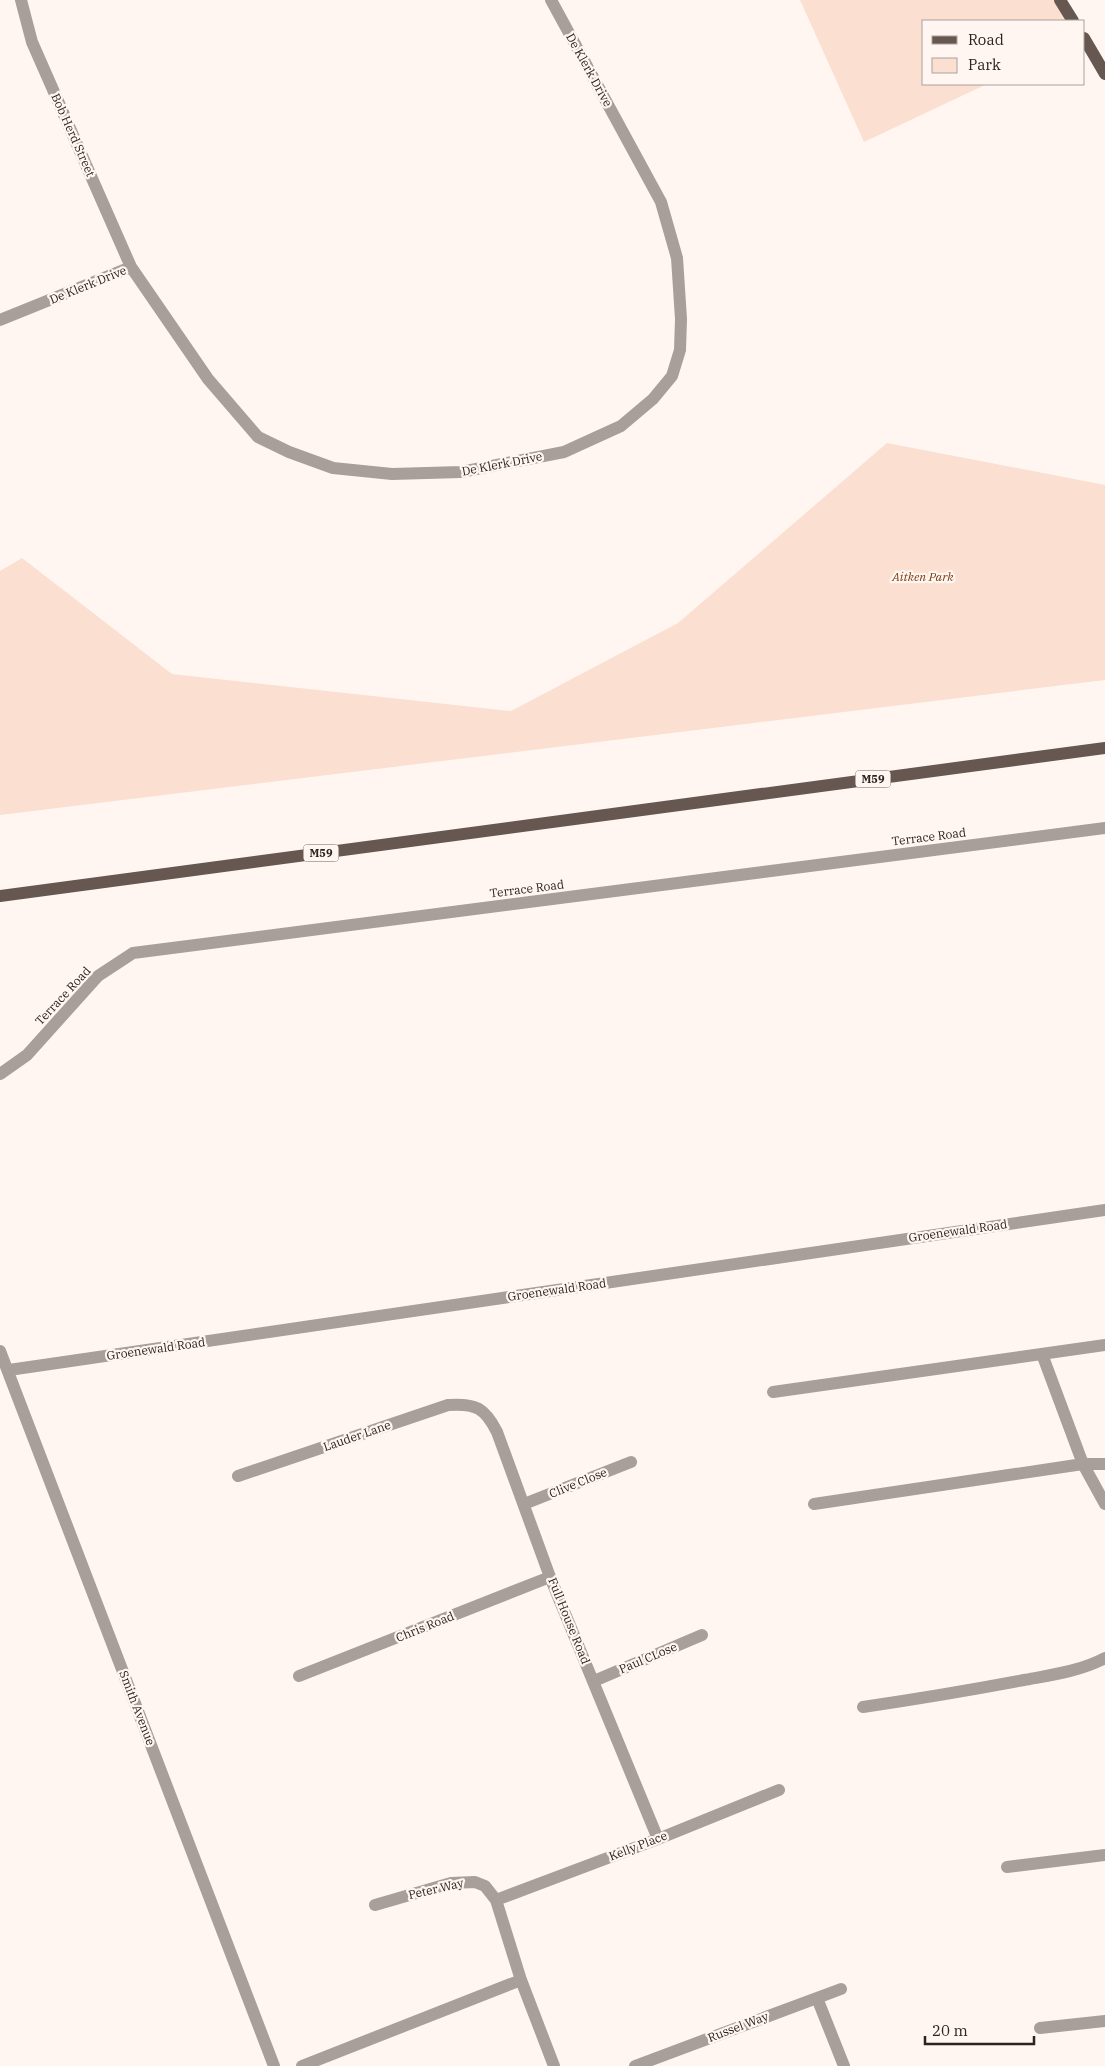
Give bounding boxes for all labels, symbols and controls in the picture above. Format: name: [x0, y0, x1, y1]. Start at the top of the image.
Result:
legend: [922, 20, 1085, 85]
street label: De Klerk Drive: [563, 30, 616, 109]
text: Road: [968, 30, 1004, 49]
text: Park: [968, 55, 1001, 74]
street label: Bob Herd Street: [48, 91, 99, 179]
street label: De Klerk Drive: [47, 262, 128, 307]
street label: De Klerk Drive: [460, 448, 543, 479]
park label: Aitken Park: [891, 569, 954, 584]
road number: M59: [856, 771, 890, 788]
street label: Terrace Road: [891, 825, 967, 849]
road number: M59: [304, 844, 338, 861]
street label: Terrace Road: [489, 877, 565, 901]
street label: Terrace Road: [32, 963, 94, 1028]
street label: Groenewald Road: [908, 1216, 1008, 1245]
street label: Groenewald Road: [507, 1275, 607, 1304]
street label: Groenewald Road: [106, 1334, 206, 1363]
street label: Lauder Lane: [321, 1417, 393, 1454]
street label: Clive Close: [547, 1464, 609, 1501]
street label: Full House Road: [545, 1575, 594, 1666]
street label: Chris Road: [393, 1608, 456, 1645]
street label: Paul CLose: [617, 1639, 679, 1676]
street label: Smith Avenue: [116, 1668, 159, 1747]
street label: Kelly Place: [607, 1828, 669, 1863]
street label: Peter Way: [407, 1875, 466, 1902]
street label: Russel Way: [705, 2008, 771, 2045]
scale bar: [925, 2014, 1034, 2046]
text: 20 m: [932, 2021, 968, 2040]

